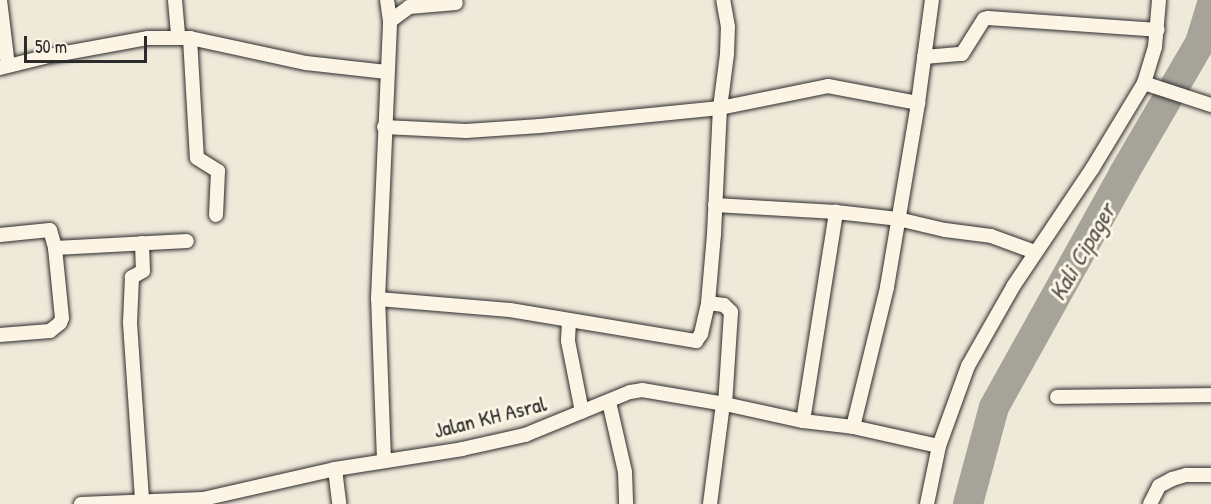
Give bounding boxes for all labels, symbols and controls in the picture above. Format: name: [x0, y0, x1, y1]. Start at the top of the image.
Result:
scale bar: [27, 24, 150, 62]
text: 50 m: [35, 34, 67, 59]
water label: Kali Cipager: [1043, 199, 1121, 305]
street label: Jalan KH Asral: [431, 390, 549, 444]

